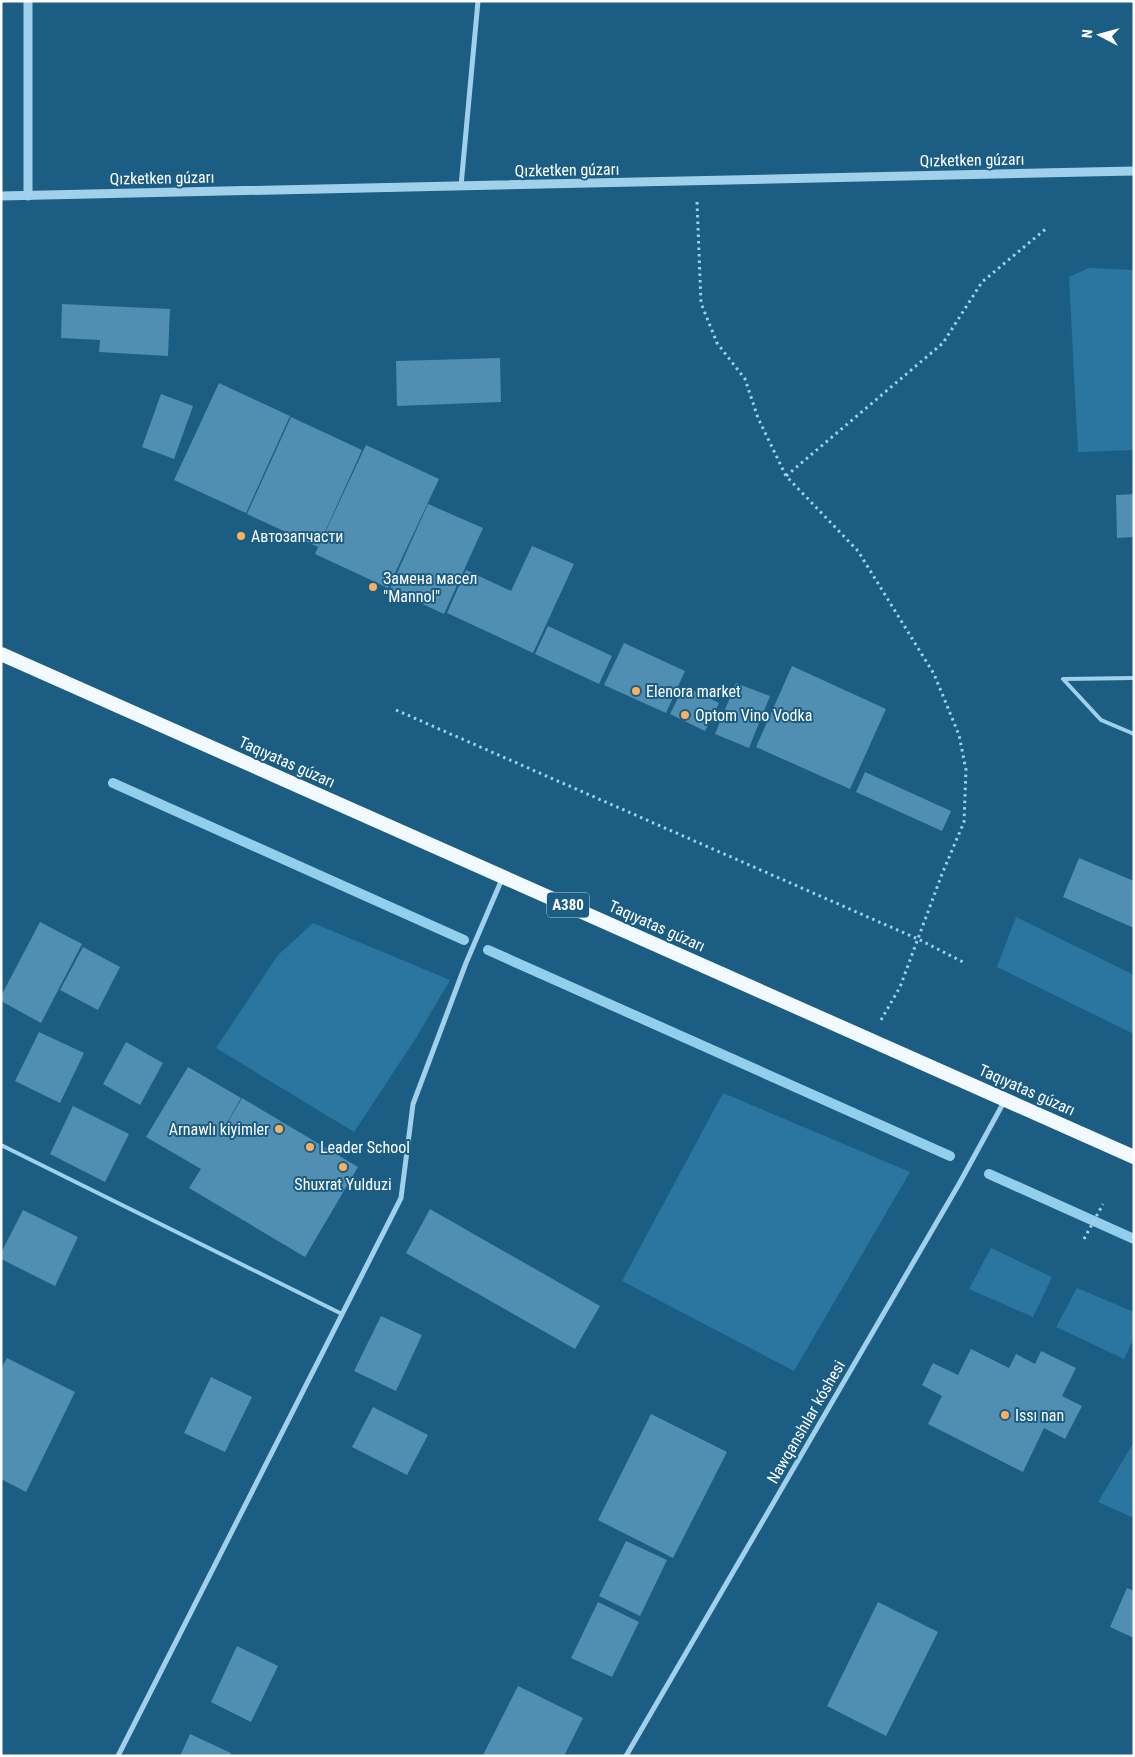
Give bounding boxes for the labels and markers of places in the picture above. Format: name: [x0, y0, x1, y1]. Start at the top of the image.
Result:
place label: Автозапчасти: [251, 527, 343, 546]
marker: Автозапчасти: [235, 530, 247, 542]
place label: Замена масел "Mannol": [383, 569, 477, 606]
marker: Замена масел "Mannol": [367, 581, 379, 593]
place label: Elenora market: [646, 682, 741, 701]
marker: Elenora market: [630, 685, 642, 697]
place label: Optom Vino Vodka: [695, 706, 812, 725]
marker: Optom Vino Vodka: [679, 709, 691, 721]
place label: Arnawlı kiyimler: [169, 1120, 269, 1139]
marker: Arnawlı kiyimler: [273, 1123, 285, 1135]
place label: Leader School: [320, 1138, 410, 1157]
marker: Leader School: [304, 1141, 316, 1153]
marker: Shuxrat Yulduzi: [337, 1161, 349, 1173]
place label: Shuxrat Yulduzi: [294, 1175, 392, 1194]
place label: Issı nan: [1015, 1406, 1064, 1425]
marker: Issı nan: [999, 1409, 1011, 1421]

